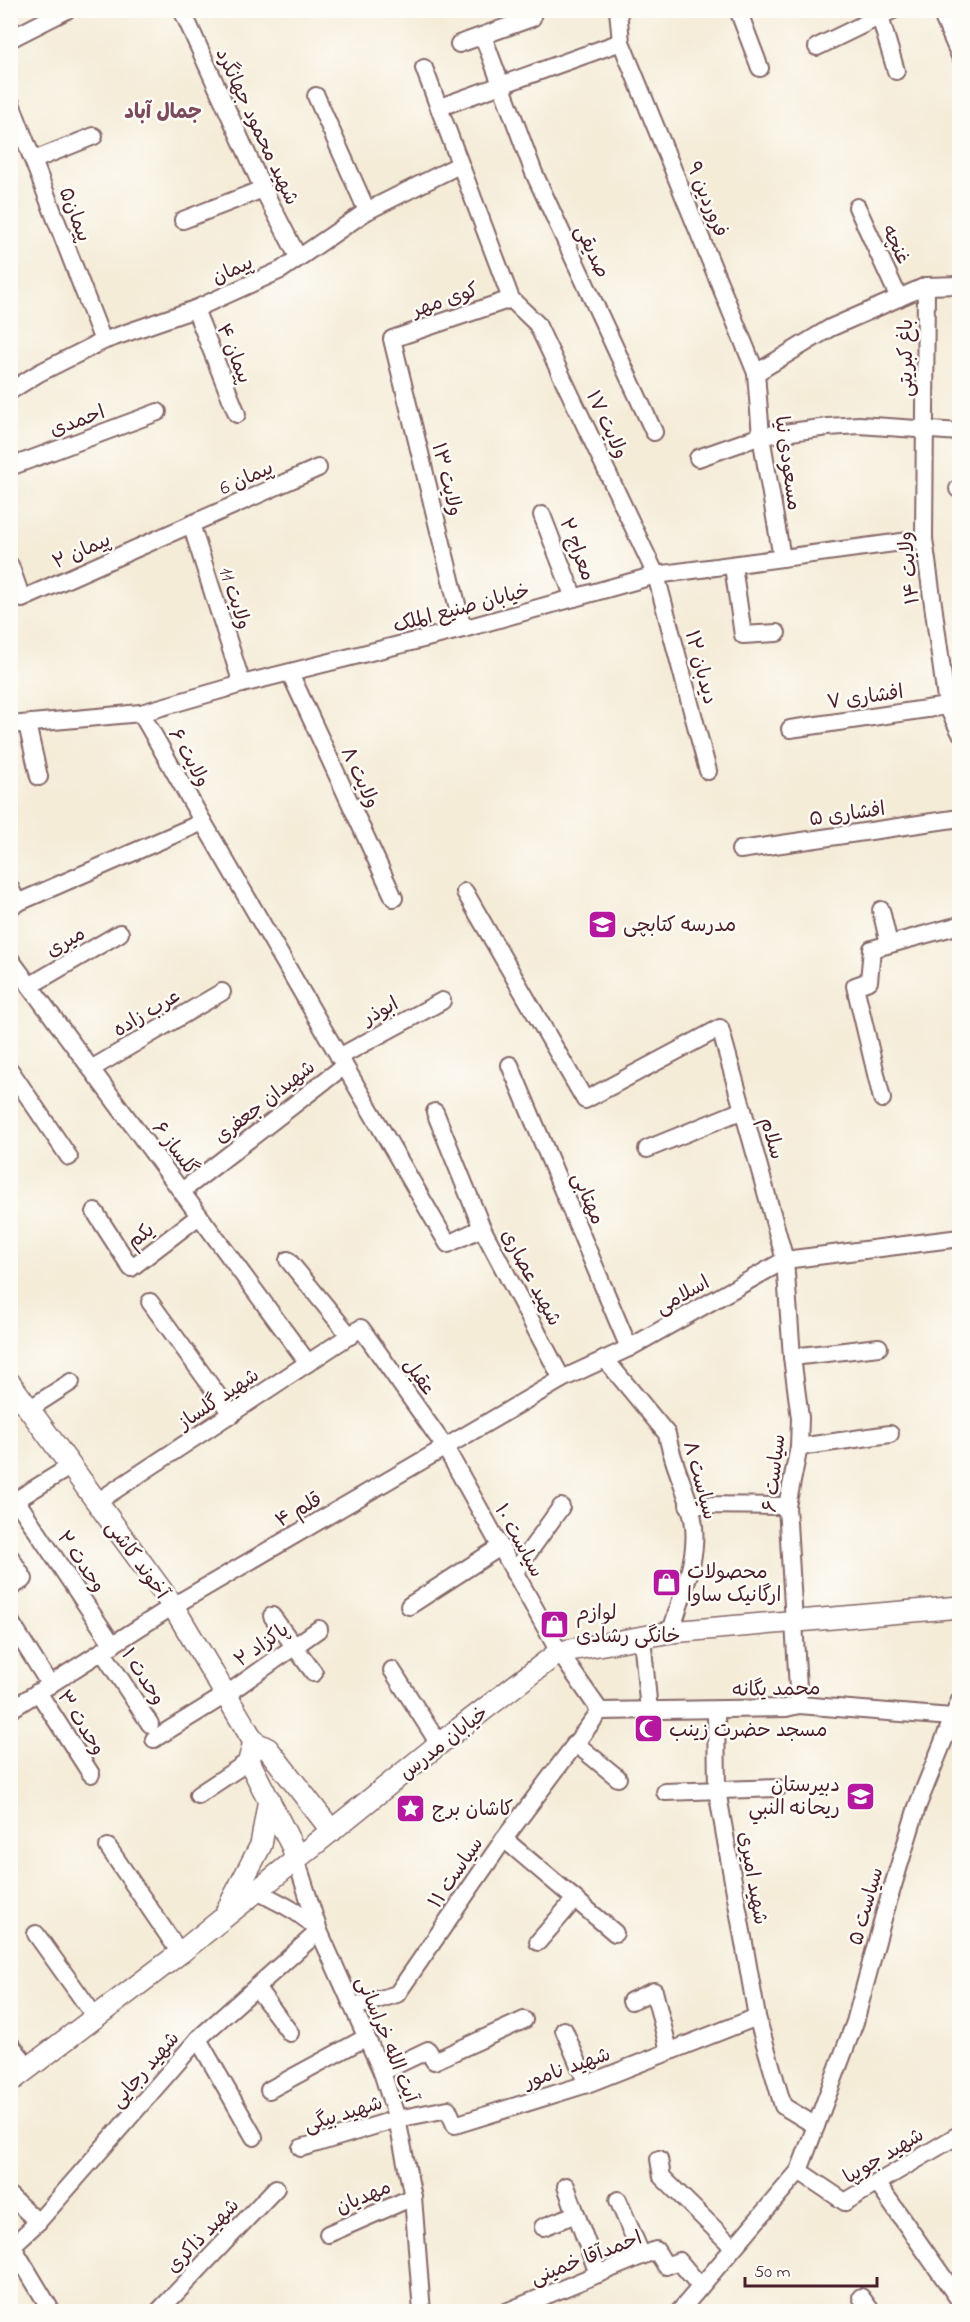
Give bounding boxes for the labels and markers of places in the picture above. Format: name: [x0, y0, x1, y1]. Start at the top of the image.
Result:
school or university icon: مدرسه کتابچی: [586, 908, 618, 940]
place label: مدرسه کتابچی: [623, 912, 736, 941]
place label: محصولات ارگانیک ساوا: [687, 1559, 781, 1611]
shop icon: محصولات ارگانیک ساوا: [650, 1567, 682, 1599]
place label: لوازم خانگی رشادی: [576, 1600, 680, 1652]
shop icon: لوازم خانگی رشادی: [539, 1608, 571, 1640]
mosque icon: مسجد حضرت زینب: [632, 1713, 664, 1745]
place label: مسجد حضرت زینب: [669, 1717, 827, 1746]
place label: دبيرستان ريحانه النبي: [748, 1772, 840, 1825]
school or university icon: دبيرستان ريحانه النبي: [845, 1780, 877, 1812]
place icon: کاشان برج: [395, 1792, 427, 1824]
place label: کاشان برج: [432, 1796, 513, 1825]

